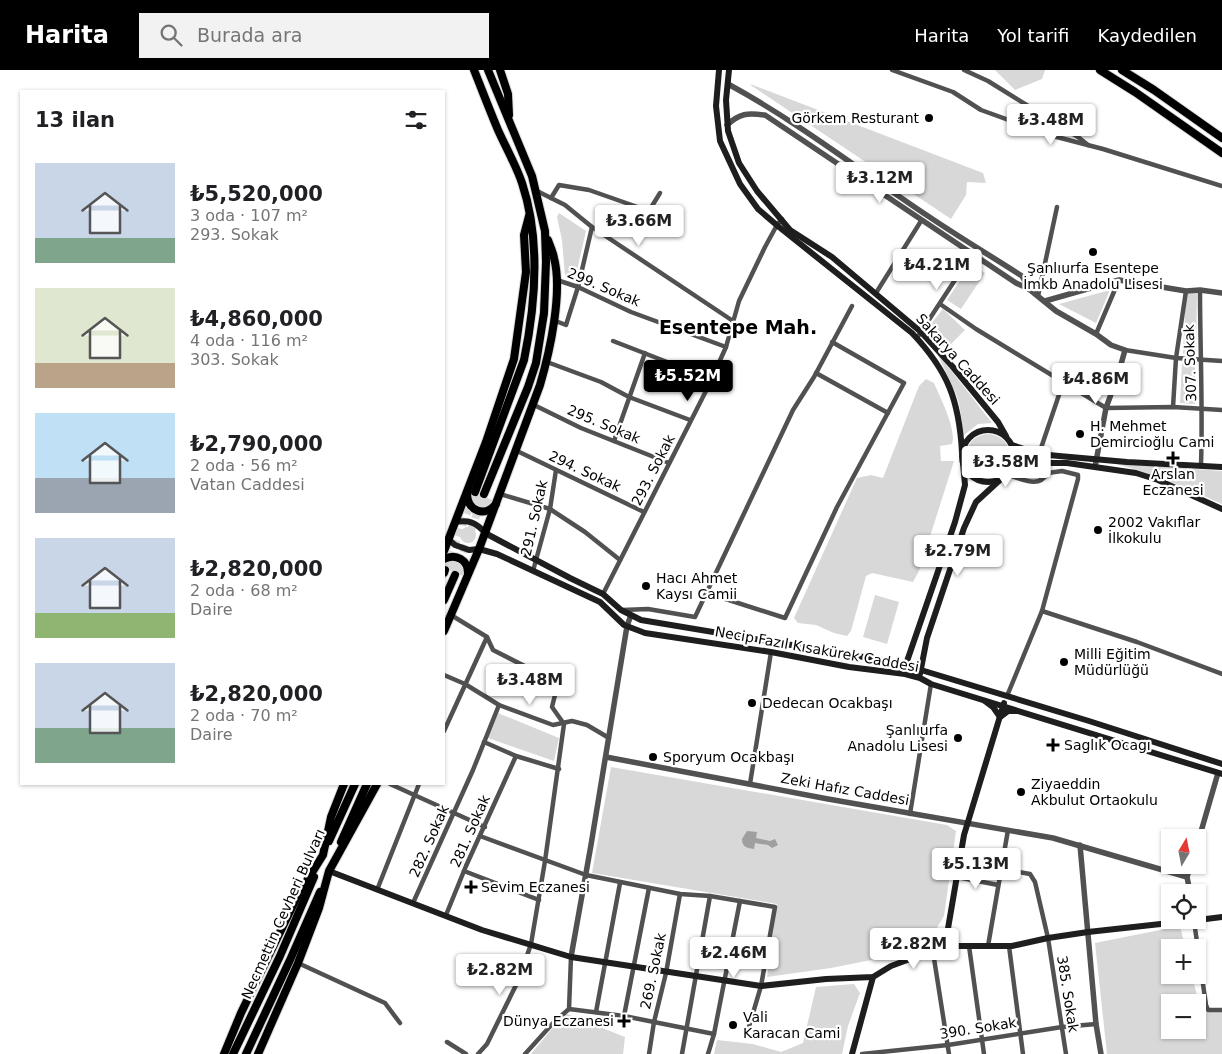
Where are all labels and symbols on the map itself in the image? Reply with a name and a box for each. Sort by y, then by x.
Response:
pin: ₺3.48M [1010,104,1092,146]
place label: Görkem Resturant [791,110,920,126]
marker: Görkem Resturant [923,112,935,124]
pin: ₺3.12M [839,162,921,204]
pin: ₺3.66M [598,204,680,247]
marker: Şanlıurfa Esentepe İmkb Anadolu Lisesi [1087,246,1099,258]
pin: ₺4.21M [896,248,978,291]
place label: Şanlıurfa Esentepe İmkb Anadolu Lisesi [1023,260,1163,292]
street label: 299. Sokak [565,264,644,310]
street label: Sakarya Caddesi [913,310,1003,408]
district label: Esentepe Mah. [659,316,817,338]
street label: 307. Sokak [1181,323,1199,402]
pin: ₺5.52M [647,360,729,402]
pin: ₺4.86M [1055,362,1137,405]
street label: 295. Sokak [565,401,644,447]
place label: H. Mehmet Demircioğlu Cami [1090,418,1215,450]
marker: H. Mehmet Demircioğlu Cami [1074,428,1086,440]
street label: 293. Sokak [628,431,678,508]
pin: ₺3.58M [965,446,1047,488]
street label: 294. Sokak [546,447,624,495]
marker: Arslan Eczanesi [1167,452,1179,464]
place label: Arslan Eczanesi [1142,466,1204,498]
street label: 291. Sokak [517,478,551,558]
place label: 2002 Vakıflar İlkokulu [1108,514,1201,546]
marker: 2002 Vakıflar İlkokulu [1092,524,1104,536]
pin: ₺2.79M [917,534,999,577]
place label: Hacı Ahmet Kaysı Camii [656,570,738,602]
marker: Hacı Ahmet Kaysı Camii [640,580,652,592]
street label: Necip Fazıl Kısakürek Caddesi [714,623,920,675]
place label: Milli Eğitim Müdürlüğü [1074,646,1151,678]
marker: Milli Eğitim Müdürlüğü [1058,656,1070,668]
pin: ₺3.48M [489,664,571,706]
place label: Dedecan Ocakbaşı [762,695,893,711]
marker: Dedecan Ocakbaşı [746,697,758,709]
place label: Şanlıurfa Anadolu Lisesi [848,722,948,754]
marker: Şanlıurfa Anadolu Lisesi [952,732,964,744]
place label: Saglık Ocagı [1064,737,1151,753]
marker: Saglık Ocagı [1046,738,1060,752]
place label: Sporyum Ocakbaşı [663,749,794,765]
marker: Sporyum Ocakbaşı [647,751,659,763]
street label: Zeki Hafız Caddesi [779,770,911,808]
place label: Ziyaeddin Akbulut Ortaokulu [1031,776,1158,808]
marker: Ziyaeddin Akbulut Ortaokulu [1015,786,1027,798]
street label: 281. Sokak [447,791,493,870]
street label: 282. Sokak [406,801,452,880]
street label: Necmettin Cevheri Bulvarı [238,827,328,1001]
north arrow [1161,829,1206,874]
pin: ₺5.13M [935,848,1017,890]
place label: Sevim Eczanesi [481,879,590,895]
marker: Sevim Eczanesi [465,881,477,893]
pin: ₺2.82M [873,928,955,970]
street label: 269. Sokak [637,931,669,1011]
pin: ₺2.46M [693,936,775,979]
pin: ₺2.82M [459,954,541,996]
street label: 385. Sokak [1054,954,1082,1034]
place label: Vali Karacan Cami [743,1009,840,1041]
place label: Dünya Eczanesi [503,1013,614,1029]
street label: 390. Sokak [938,1014,1018,1042]
marker: Dünya Eczanesi [618,1015,630,1027]
marker: Vali Karacan Cami [727,1019,739,1031]

